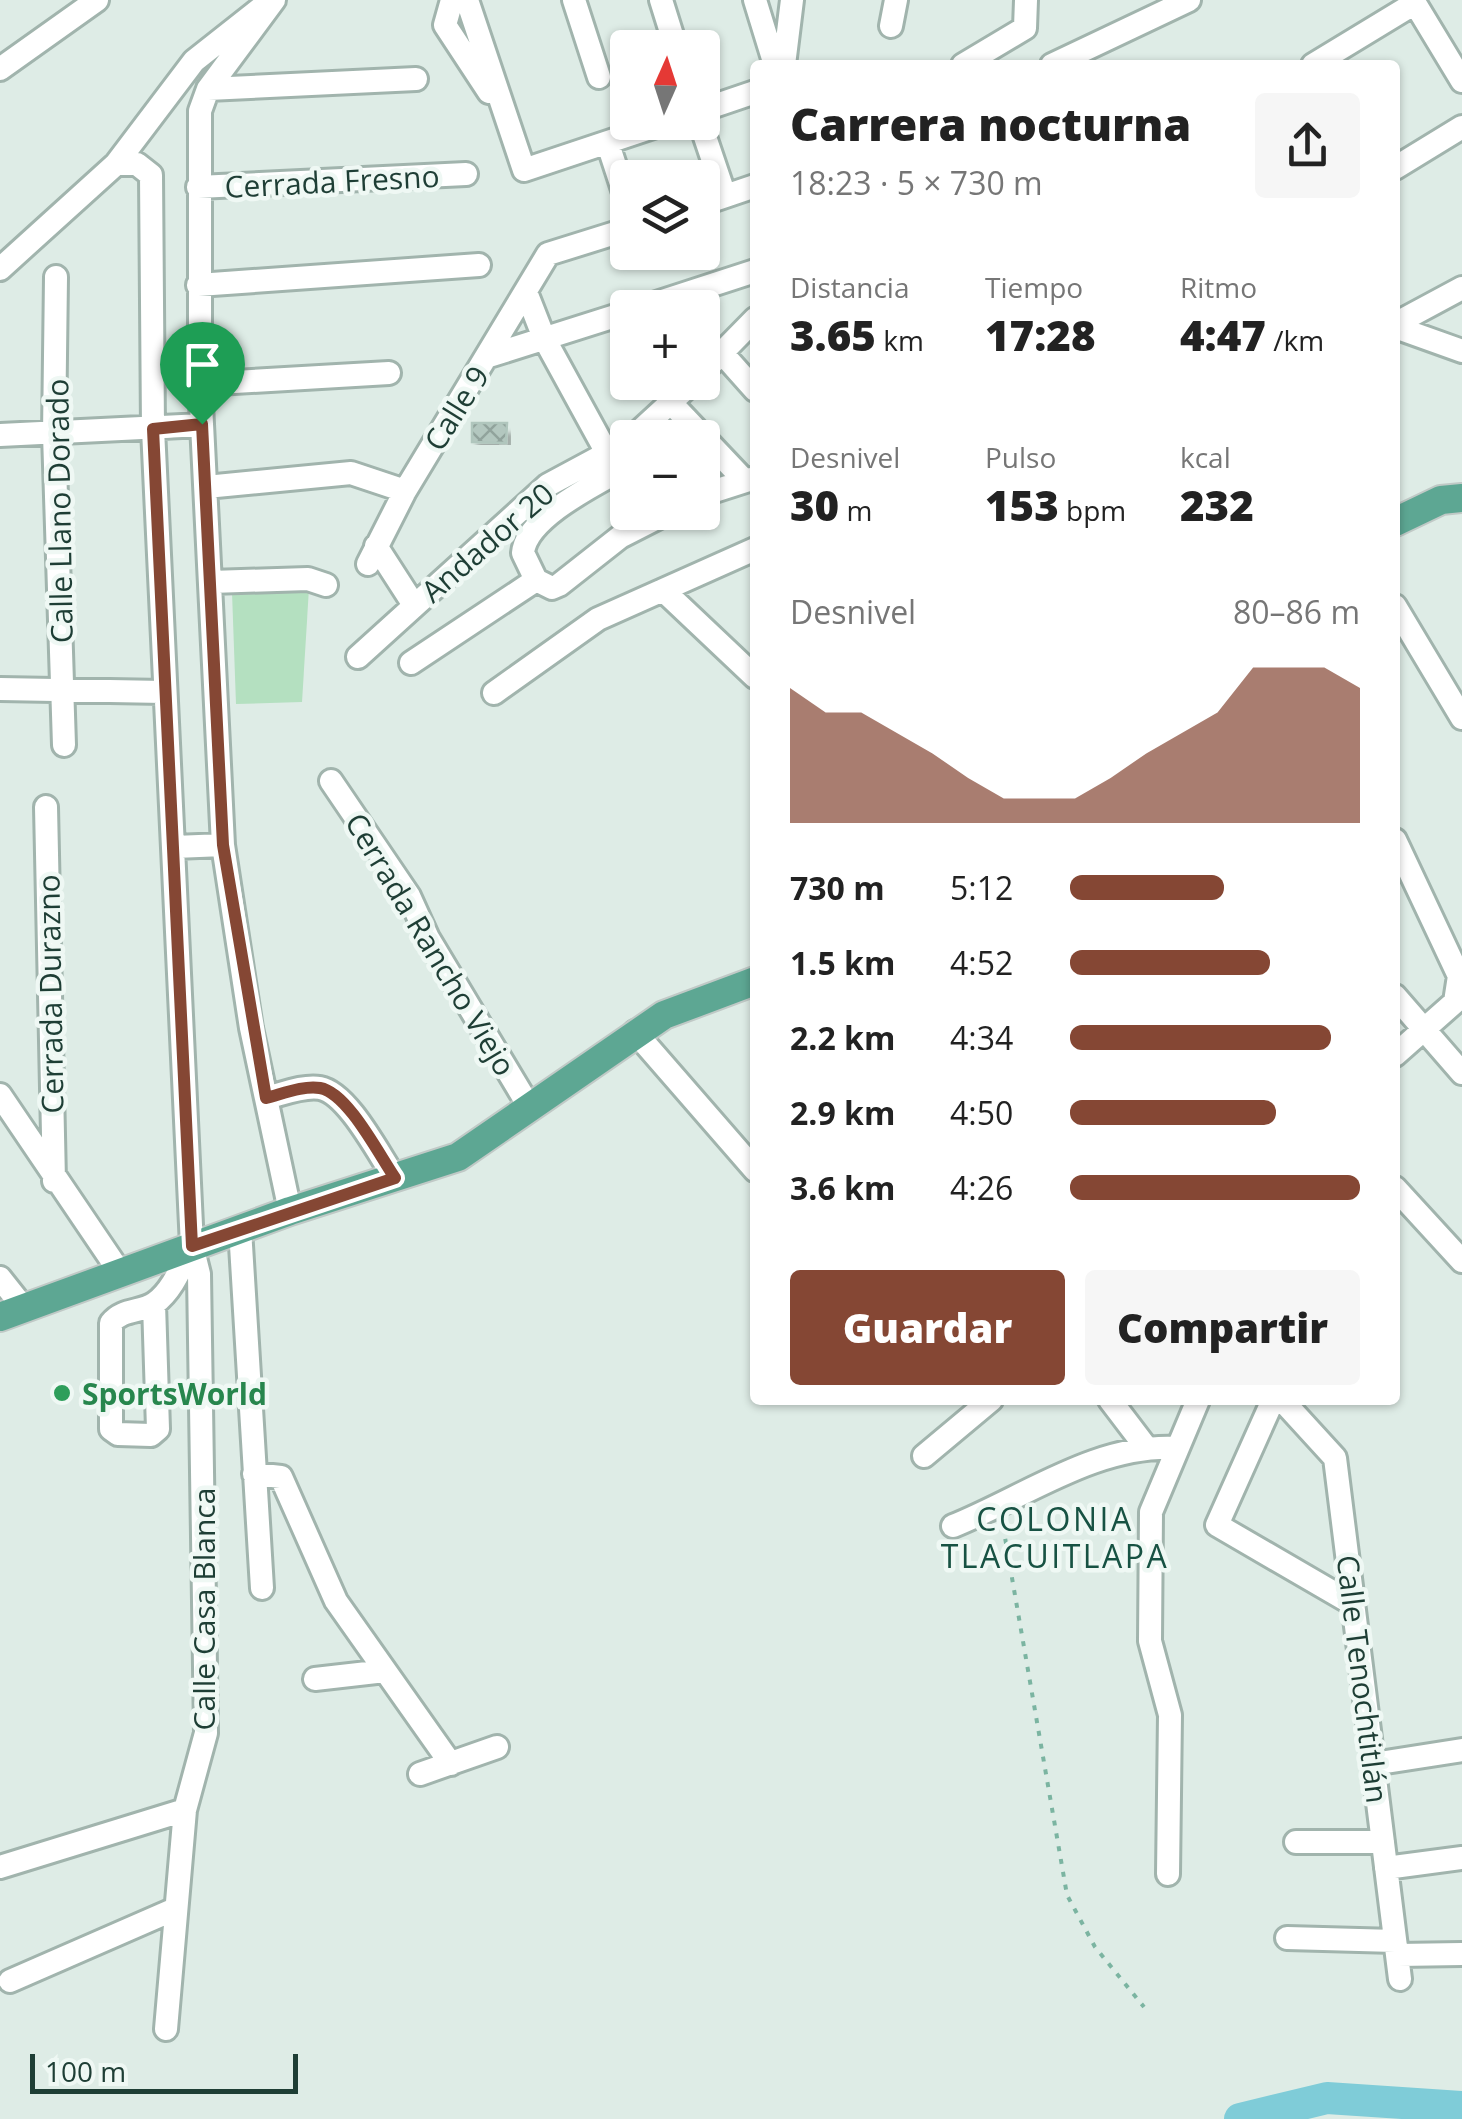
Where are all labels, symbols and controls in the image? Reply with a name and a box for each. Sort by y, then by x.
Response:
north arrow [610,30,720,140]
map controls [610,30,720,530]
text: Carrera nocturna [790,93,1191,154]
button: share [1255,93,1360,198]
street label: Cerrada Fresno [224,155,440,207]
button: layers [610,160,720,270]
text: 18:23 · 5 × 730 m [790,161,1043,204]
text: Distancia [790,268,909,306]
text: Tiempo [985,268,1083,306]
text: Ritmo [1180,268,1257,306]
button: + [610,290,720,400]
text: 3.65 [790,306,876,363]
text: 17:28 [985,306,1096,363]
text: 4:47 [1180,306,1266,363]
text: km [876,321,924,359]
text: /km [1266,321,1324,359]
pin [160,322,245,425]
icon: arrive [175,337,230,392]
street label: Calle 9 [414,358,498,458]
street label: Calle Llano Dorado [36,378,82,644]
button: − [610,420,720,530]
text: Desnivel [790,438,900,476]
text: Pulso [985,438,1056,476]
text: kcal [1180,438,1231,476]
street label: Andador 20 [412,473,562,611]
text: 30 [790,476,839,533]
text: 153 [985,476,1059,533]
text: 232 [1180,476,1254,533]
text: m [839,491,872,529]
text: bpm [1059,491,1126,529]
text: Desnivel [790,590,916,633]
text: 80–86 m [1233,590,1360,633]
street label: Cerrada Rancho Viejo [336,805,526,1083]
text: 730 m [790,866,885,909]
text: 5:12 [950,866,1013,909]
street label: Cerrada Durazno [27,874,73,1114]
text: 1.5 km [790,941,895,984]
text: 4:52 [950,941,1013,984]
text: 2.2 km [790,1016,895,1059]
text: 4:34 [950,1016,1013,1059]
text: 2.9 km [790,1091,895,1134]
text: 4:50 [950,1091,1013,1134]
text: 3.6 km [790,1166,895,1209]
text: 4:26 [950,1166,1013,1209]
button: Guardar [790,1270,1065,1385]
button: Compartir [1085,1270,1360,1385]
place label: SportsWorld [82,1373,267,1414]
marker: SportsWorld [51,1382,73,1404]
street label: Calle Casa Blanca [183,1488,224,1730]
district label: COLONIA TLACUITLAPA [941,1497,1169,1577]
street label: Calle Tenochtitlán [1327,1553,1399,1805]
scale bar [30,2049,298,2094]
text: 100 m [45,2052,126,2090]

